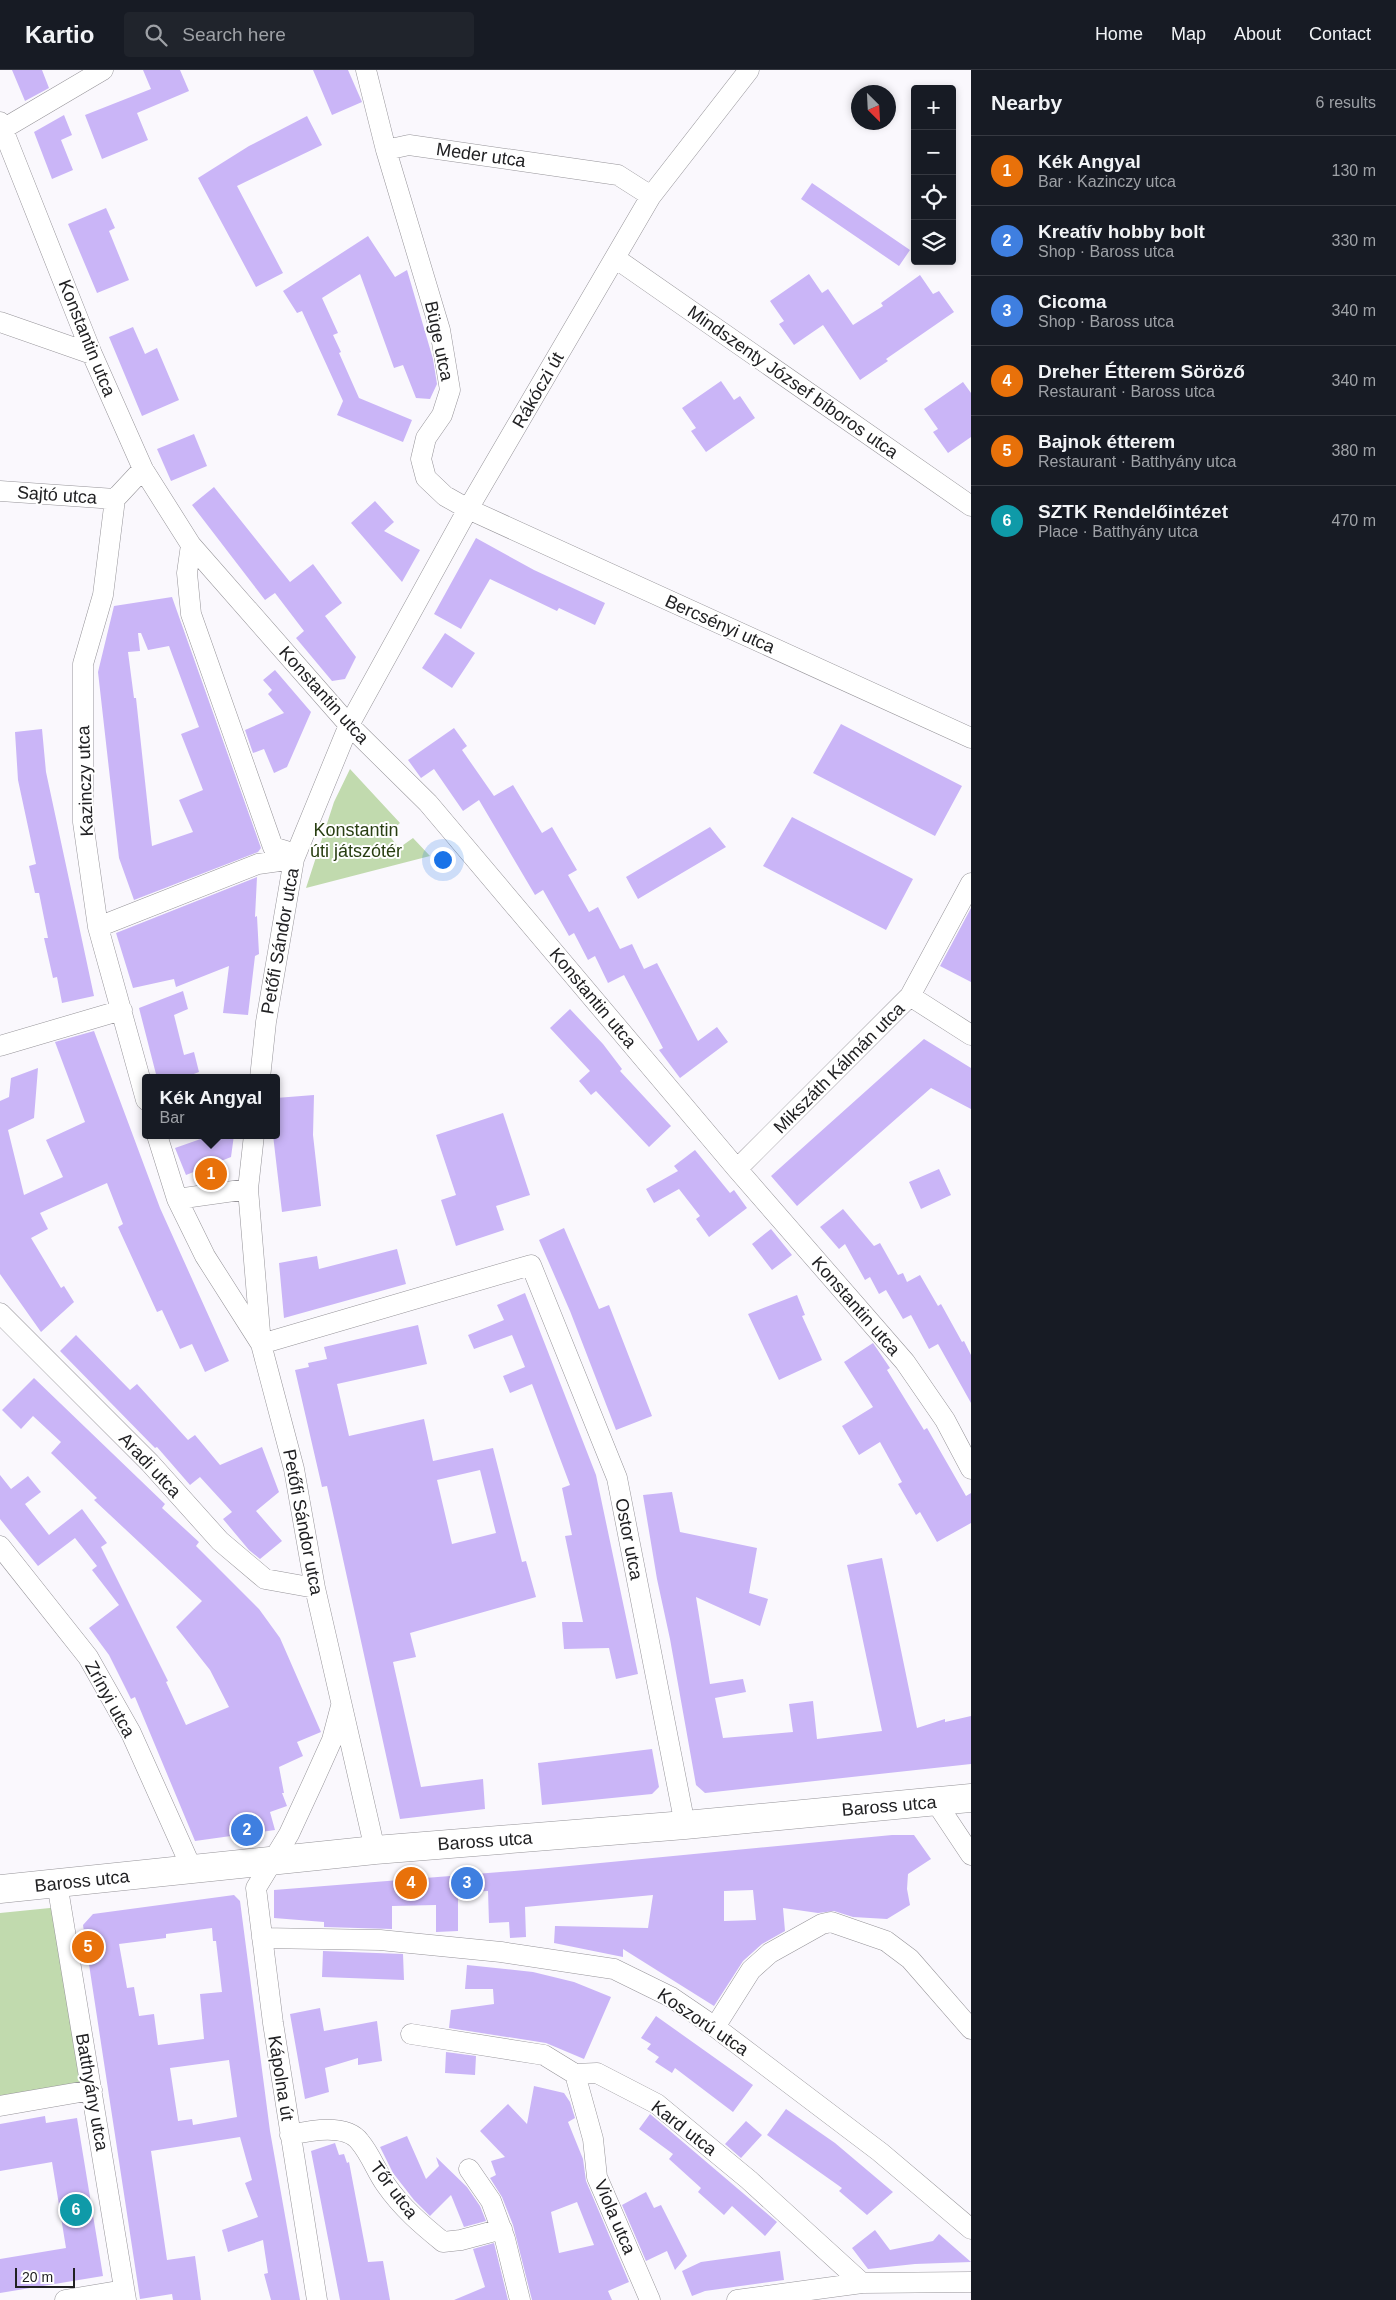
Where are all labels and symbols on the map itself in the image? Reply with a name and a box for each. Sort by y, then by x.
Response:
north arrow [851,85,896,130]
street label: Meder utca [435,139,528,171]
street label: Konstantin utca [54,277,120,400]
street label: Büge utca [421,299,457,384]
street label: Mindszenty József bíboros utca [684,302,903,463]
street label: Rákóczi út [508,349,568,431]
street label: Sajtó utca [16,482,99,508]
street label: Bercsényi utca [662,591,779,658]
street label: Konstantin utca [275,642,374,749]
street label: Kazinczy utca [73,724,97,837]
park label: Konstantin úti játszótér [310,820,402,861]
your location [430,847,456,873]
street label: Petőfi Sándor utca [257,865,303,1016]
street label: Konstantin utca [545,944,641,1053]
street label: Mikszáth Kálmán utca [770,998,909,1137]
pin: 1 [195,1155,227,1193]
street label: Konstantin utca [808,1253,905,1360]
street label: Aradi utca [115,1429,186,1502]
street label: Petőfi Sándor utca [279,1447,327,1598]
street label: Ostor utca [611,1496,647,1583]
street label: Zrínyi utca [81,1657,140,1741]
street label: Baross utca [841,1792,938,1820]
pin: 2 [231,1811,263,1849]
street label: Baross utca [437,1828,534,1854]
pin: 4 [395,1864,427,1902]
pin: 3 [451,1864,483,1902]
street label: Baross utca [34,1866,131,1896]
pin: 5 [72,1928,104,1966]
street label: Koszorú utca [654,1984,753,2060]
street label: Batthyány utca [72,2032,112,2153]
street label: Kápolna út [264,2034,298,2122]
street label: Kard utca [647,2096,721,2160]
street label: Tőr utca [366,2158,422,2223]
street label: Viola utca [590,2177,640,2258]
pin: 6 [60,2191,92,2229]
scale bar [15,2265,75,2288]

